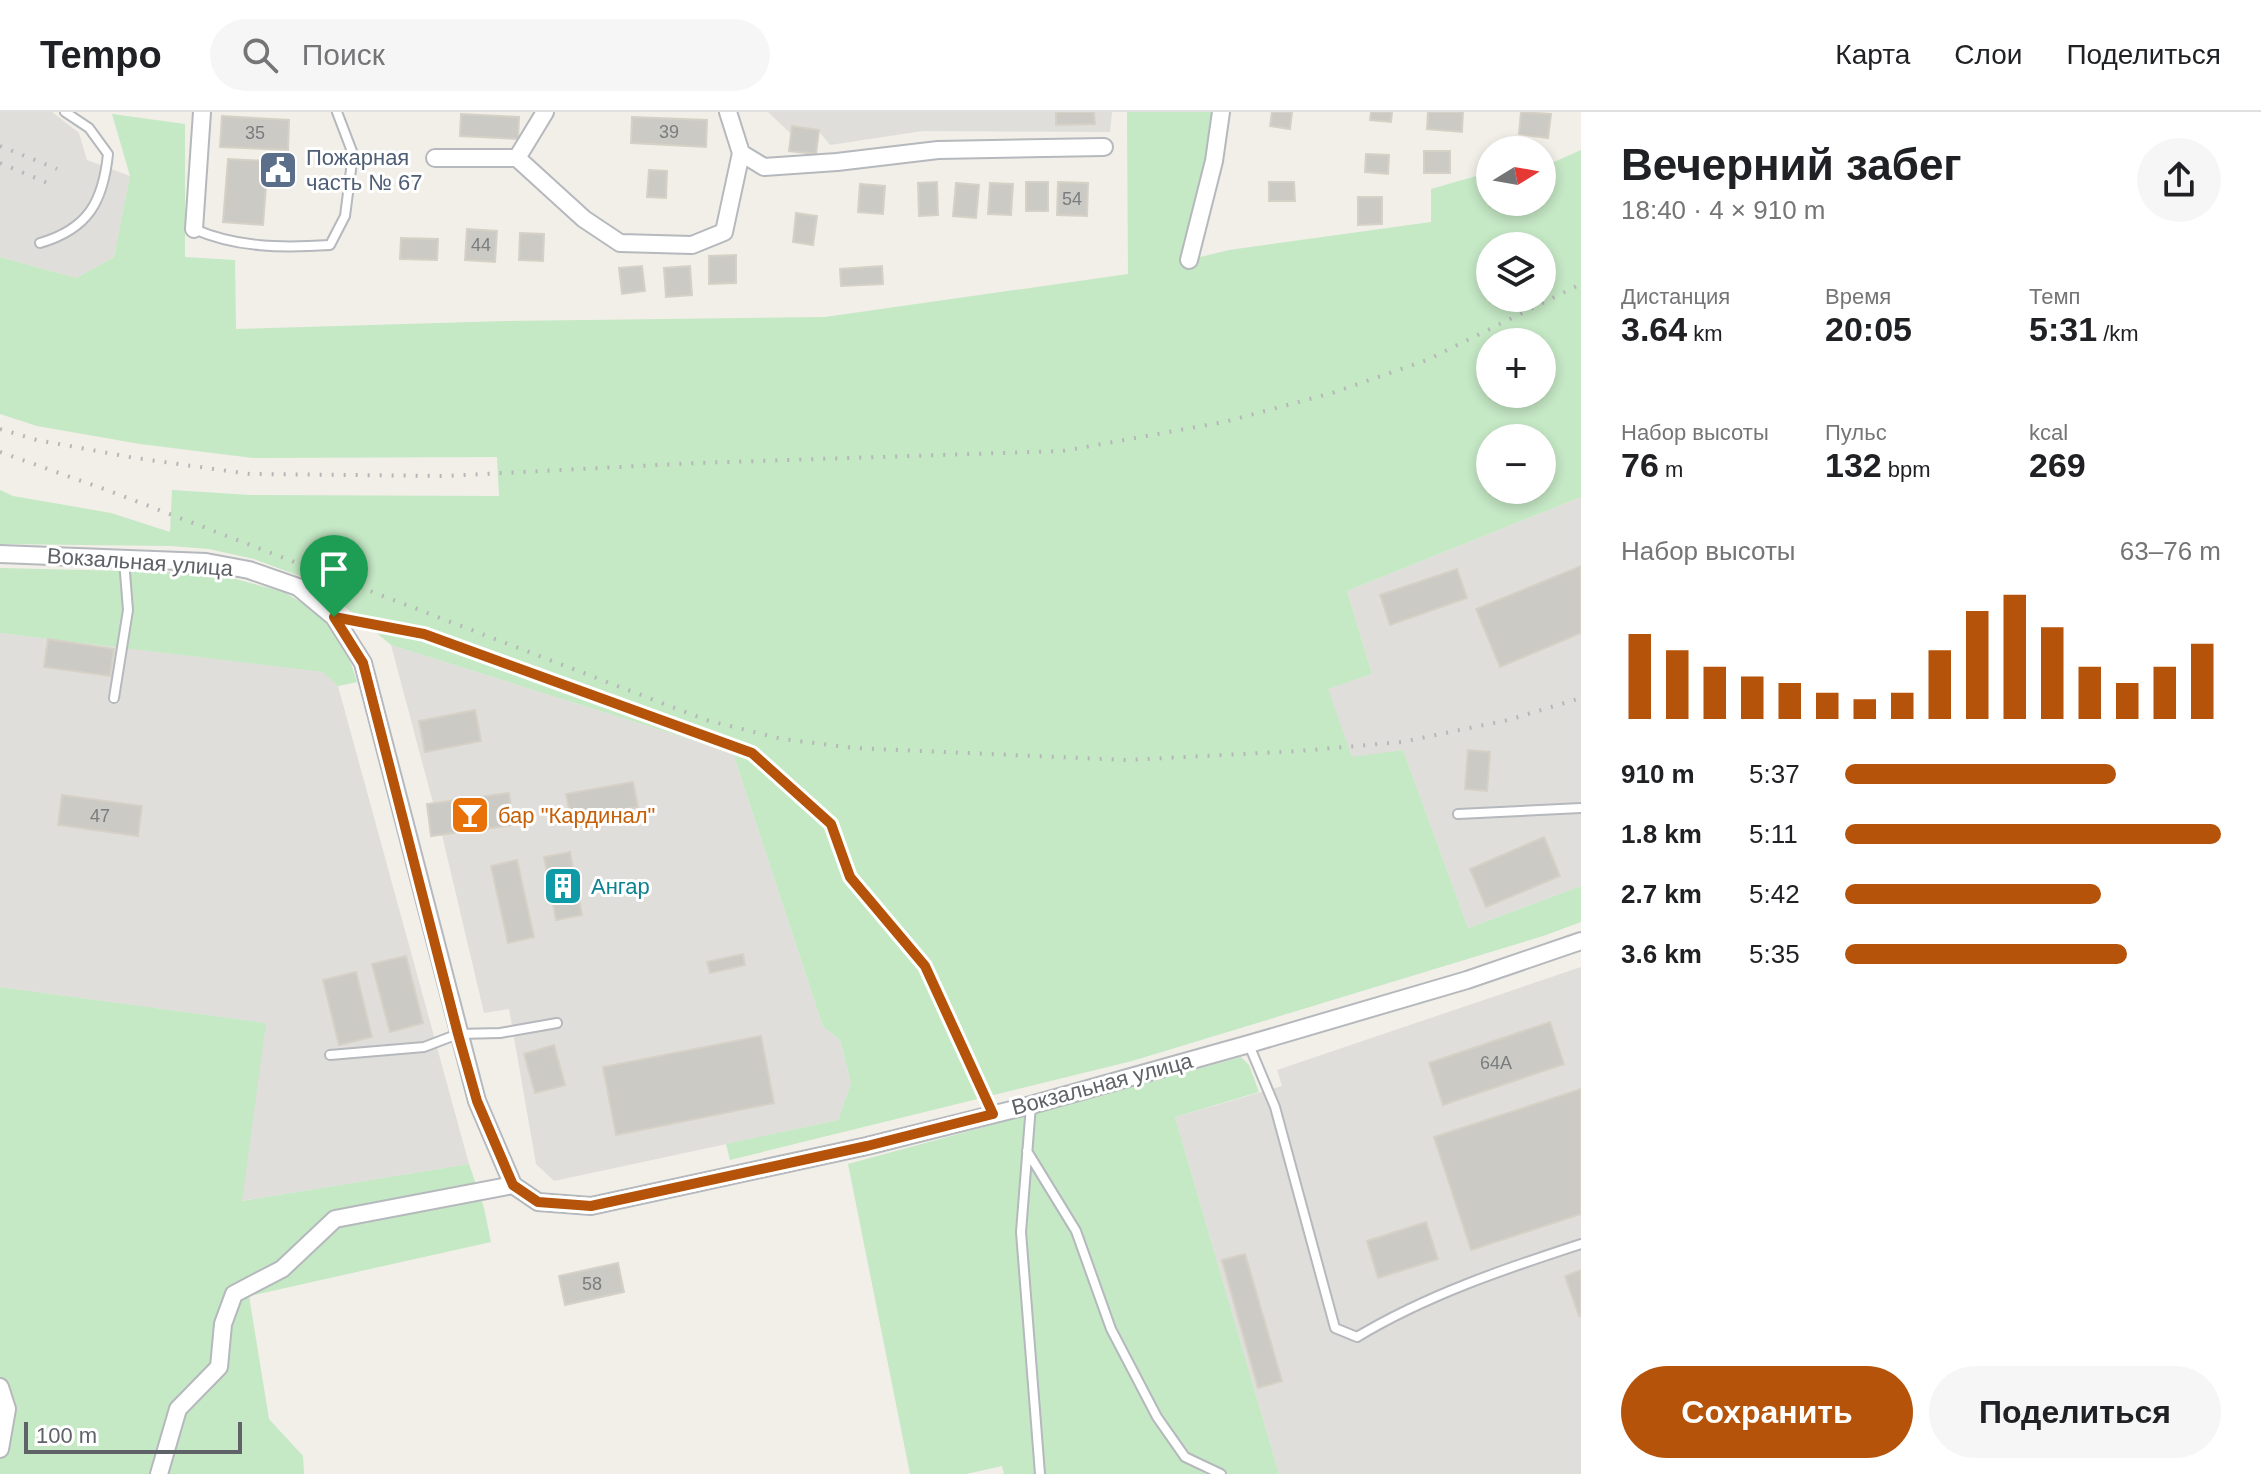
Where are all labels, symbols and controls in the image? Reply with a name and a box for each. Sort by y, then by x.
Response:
search box [210,19,770,91]
icon: search [238,33,282,77]
text: Tempo [40,34,162,76]
text: Поиск [302,38,385,71]
text: Карта [1835,39,1910,70]
text: Слои [1954,39,2022,70]
text: Поделиться [2066,39,2221,70]
house number: 39 [659,122,679,142]
house number: 35 [245,123,265,143]
north arrow [1476,136,1556,216]
map controls [1476,136,1556,504]
button: share [2137,138,2221,222]
text: Вечерний забег [1621,140,1962,189]
place label: Пожарная часть № 67 [306,145,423,195]
public building icon: Пожарная часть № 67 [257,149,299,191]
house number: 54 [1062,189,1082,209]
text: 18:40 · 4 × 910 m [1621,195,1826,225]
button: layers [1476,232,1556,312]
house number: 44 [471,235,491,255]
text: Дистанция [1621,284,1730,309]
text: Время [1825,284,1891,309]
text: Темп [2029,284,2080,309]
text: 3.64 [1621,310,1687,348]
text: 20:05 [1825,310,1912,348]
text: 5:31 [2029,310,2097,348]
text: km [1687,321,1723,346]
text: /km [2097,321,2139,346]
button: + [1476,328,1556,408]
text: Набор высоты [1621,420,1769,445]
text: Пульс [1825,420,1887,445]
text: kcal [2029,420,2068,445]
button: − [1476,424,1556,504]
text: 76 [1621,446,1659,484]
text: 132 [1825,446,1882,484]
text: 269 [2029,446,2086,484]
text: m [1659,457,1683,482]
text: bpm [1882,457,1931,482]
pin [300,535,368,617]
text: Набор высоты [1621,536,1796,566]
text: 63–76 m [2120,536,2221,566]
street label: Вокзальная улица [46,543,235,581]
icon: arrive [312,547,356,591]
text: 910 m [1621,759,1695,789]
text: 5:37 [1749,759,1800,789]
bar icon: бар "Кардинал" [449,794,491,836]
place label: бар "Кардинал" [498,803,655,828]
house number: 47 [90,806,110,826]
text: 1.8 km [1621,819,1702,849]
text: 5:11 [1749,819,1798,849]
building icon: Ангар [542,865,584,907]
place label: Ангар [591,874,650,899]
text: 2.7 km [1621,879,1702,909]
text: 5:42 [1749,879,1800,909]
text: 3.6 km [1621,939,1702,969]
text: 5:35 [1749,939,1800,969]
street label: Вокзальная улица [1009,1048,1196,1120]
house number: 64А [1480,1053,1512,1073]
house number: 58 [582,1274,602,1294]
button: Сохранить [1621,1366,1913,1458]
button: Поделиться [1929,1366,2221,1458]
scale bar [24,1418,242,1454]
text: 100 m [36,1423,97,1448]

